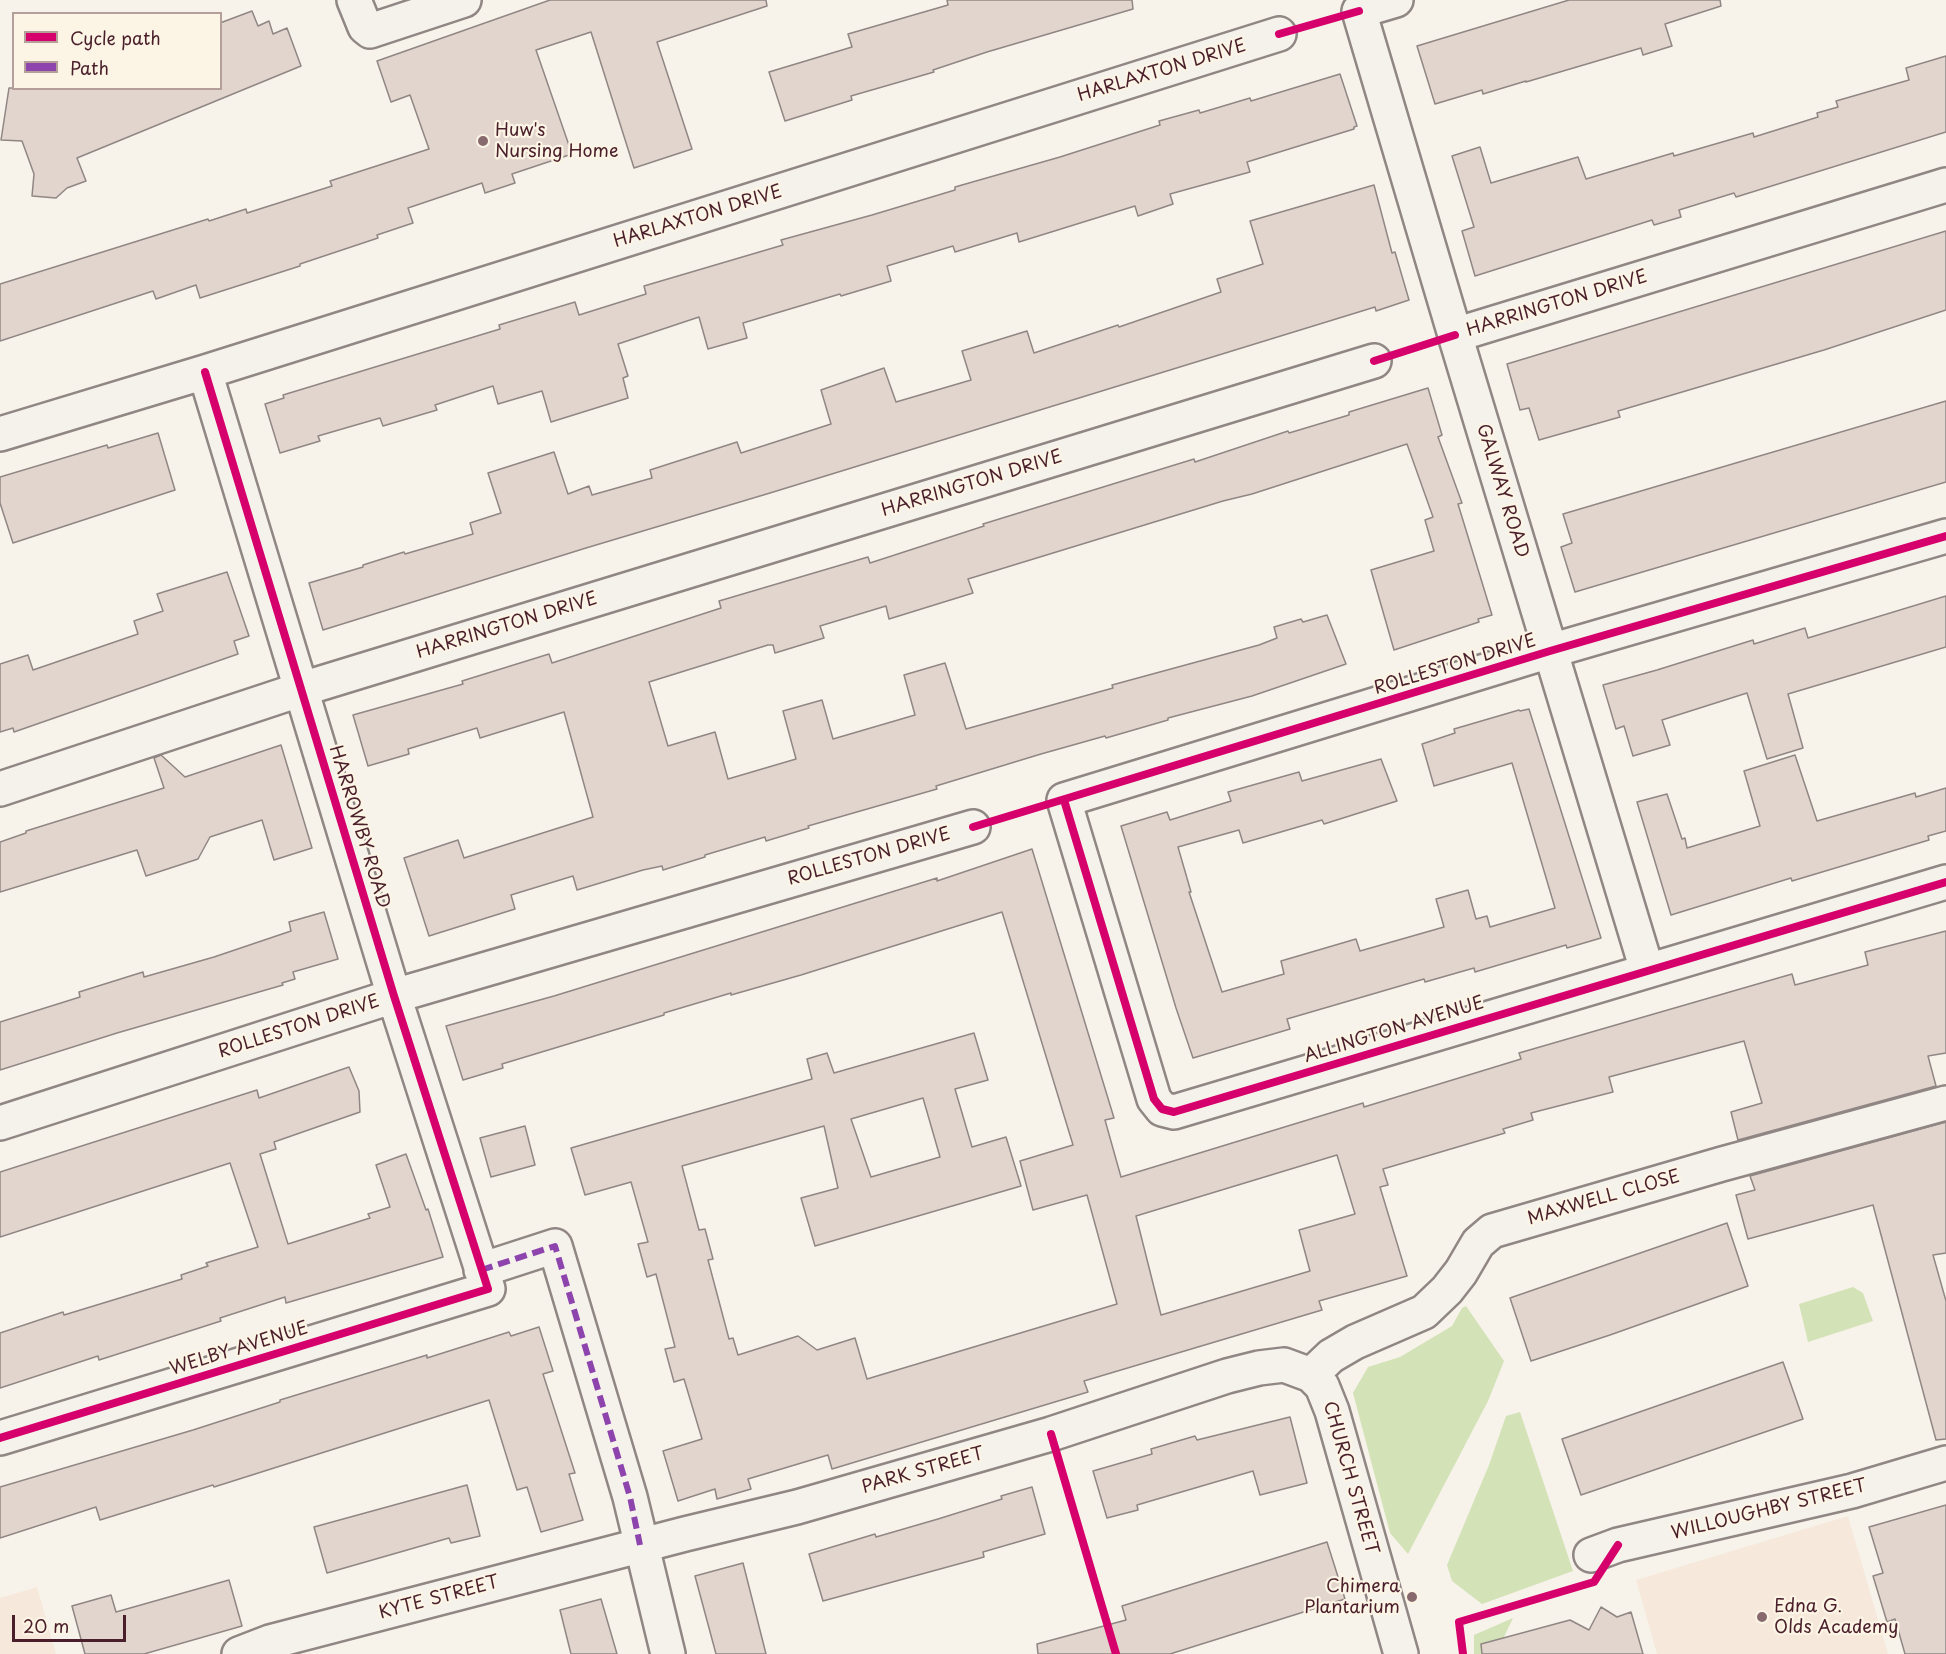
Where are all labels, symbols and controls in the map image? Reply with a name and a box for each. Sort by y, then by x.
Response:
legend [12,12,222,90]
text: Cycle path [70,24,161,51]
street label: HARLAXTON DRIVE [1075,35,1249,107]
text: Path [70,54,109,81]
place label: Huw's Nursing Home [495,120,619,162]
marker: Huw's Nursing Home [476,134,490,148]
street label: HARLAXTON DRIVE [611,181,785,253]
street label: HARRINGTON DRIVE [1464,266,1650,342]
street label: GALWAY ROAD [1471,421,1533,561]
street label: HARRINGTON DRIVE [879,446,1065,522]
street label: HARRINGTON DRIVE [414,588,600,664]
street label: ROLLESTON DRIVE [1371,630,1539,700]
street label: HARROWBY ROAD [324,743,394,911]
street label: ROLLESTON DRIVE [785,823,953,891]
street label: ROLLESTON DRIVE [216,991,382,1063]
street label: ALLINGTON AVENUE [1301,992,1487,1068]
street label: MAXWELL CLOSE [1525,1166,1683,1230]
street label: WELBY AVENUE [167,1318,311,1380]
street label: CHURCH STREET [1318,1399,1382,1557]
street label: PARK STREET [859,1443,987,1499]
street label: WILLOUGHBY STREET [1669,1475,1869,1545]
street label: KYTE STREET [377,1572,501,1624]
place label: Chimera Plantarium [1304,1576,1400,1618]
marker: Chimera Plantarium [1405,1590,1419,1604]
place label: Edna G. Olds Academy [1774,1596,1899,1638]
scale bar [15,1603,129,1641]
marker: Edna G. Olds Academy [1755,1610,1769,1624]
text: 20 m [23,1612,69,1639]

